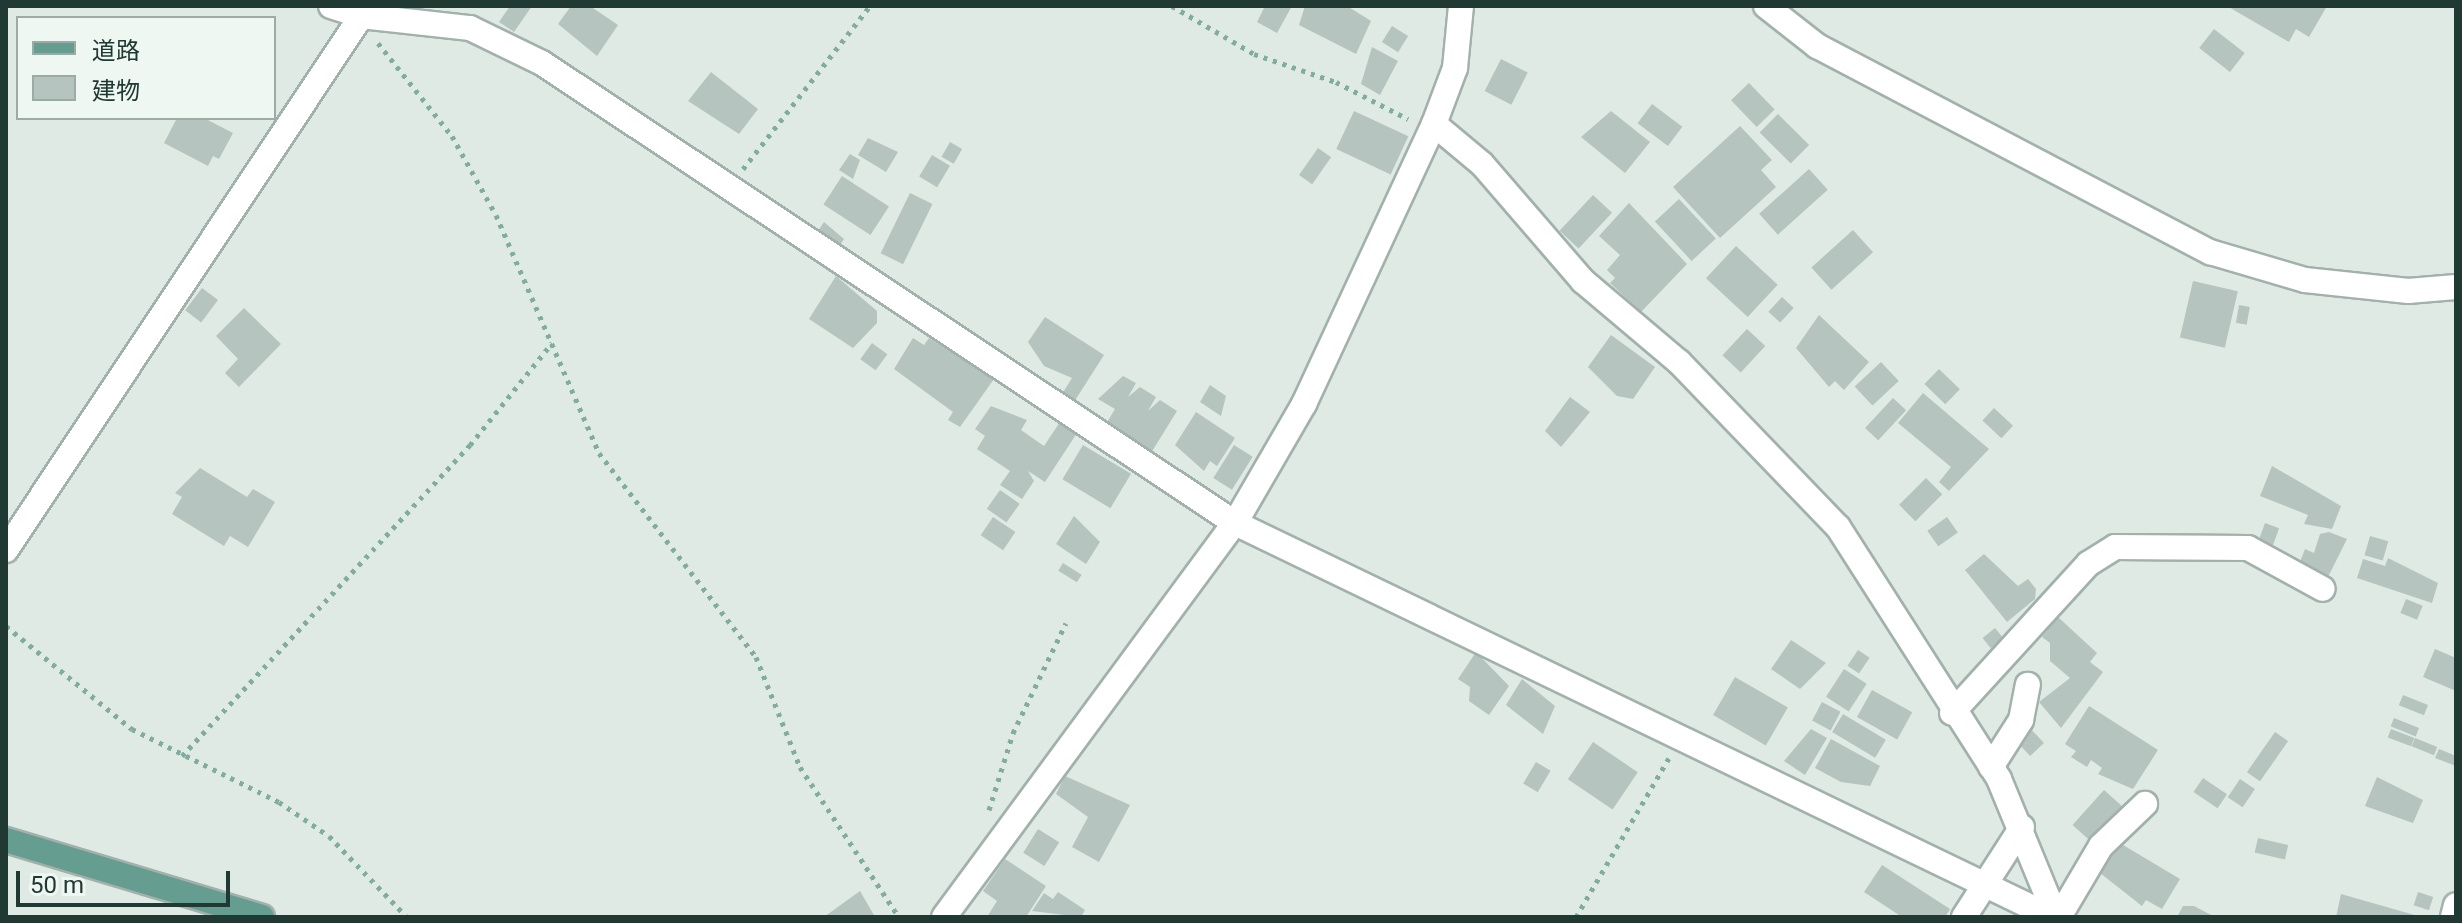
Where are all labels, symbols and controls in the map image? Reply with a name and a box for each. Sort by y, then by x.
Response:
legend [16,16,276,120]
text: 道路 [92,37,140,65]
text: 建物 [92,77,140,105]
scale bar [20,855,234,905]
text: 50 m [30,871,84,899]

